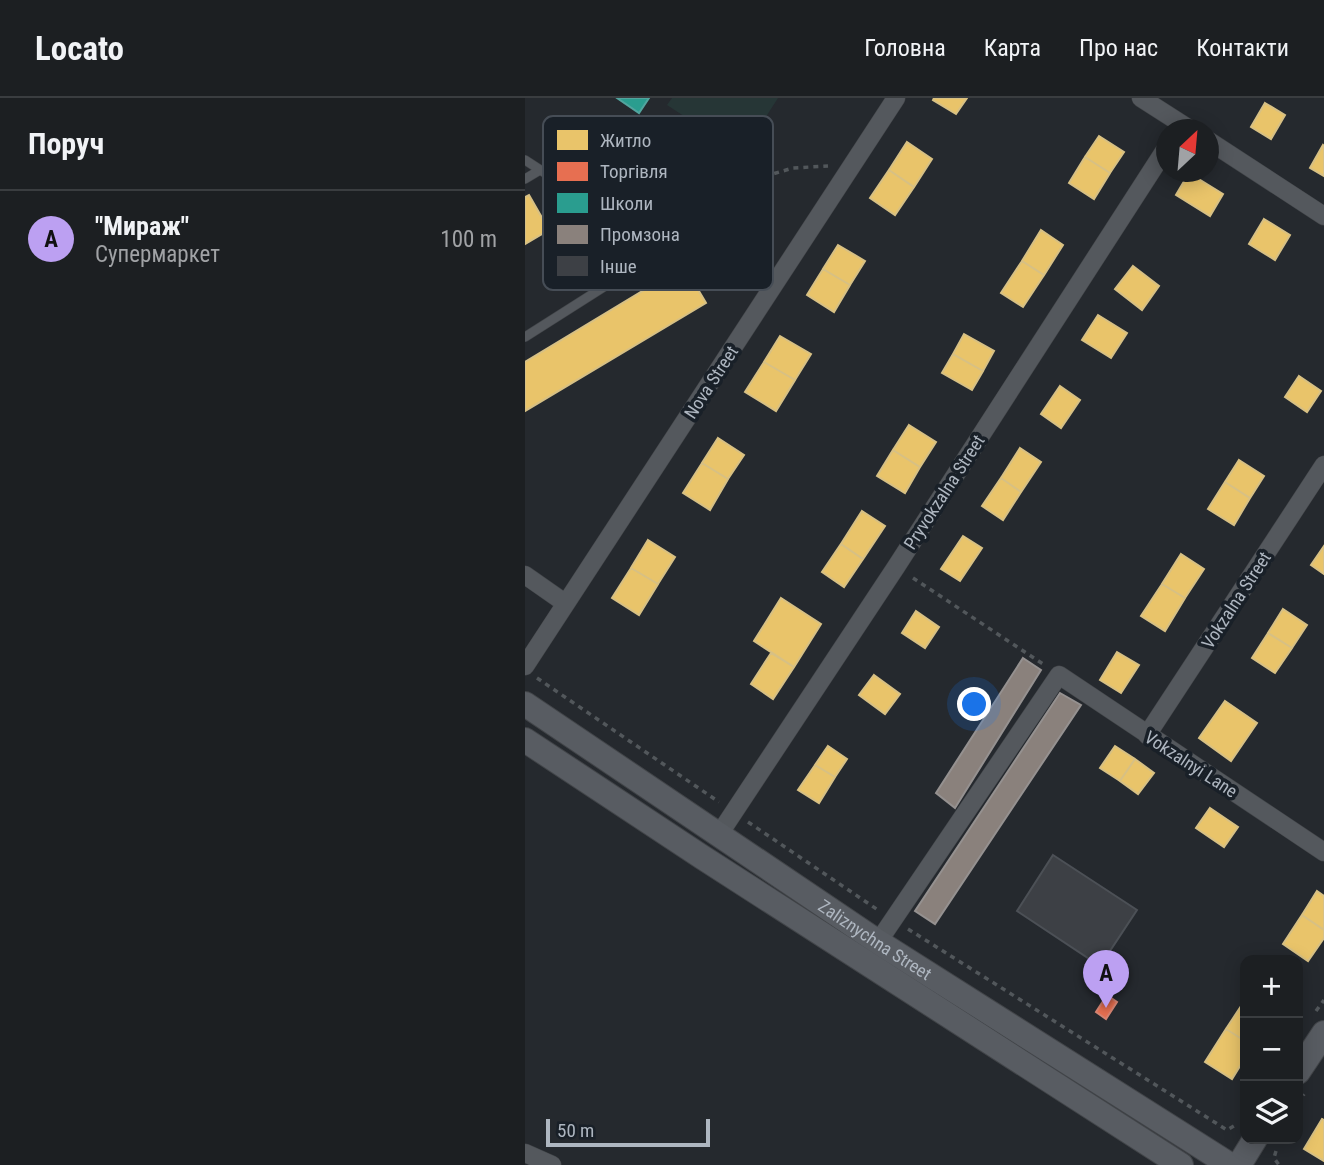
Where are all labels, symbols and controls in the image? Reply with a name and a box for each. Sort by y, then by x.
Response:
text: Locato [35,29,124,68]
text: Головна [864,34,946,62]
text: Карта [984,34,1041,62]
text: Про нас [1079,34,1158,62]
text: Контакти [1196,34,1289,62]
legend [543,116,773,290]
north arrow [1156,119,1219,182]
text: Поруч [28,126,104,161]
text: Житло [600,129,651,152]
text: Торгівля [600,160,668,183]
text: Школи [600,192,653,215]
text: "Мираж" [95,211,189,241]
text: Промзона [600,223,680,246]
text: A [44,226,58,253]
text: 100 m [440,226,497,253]
text: Супермаркет [95,241,220,268]
text: Інше [600,255,637,278]
street label: Nova Street [680,342,742,422]
street label: Pryvokzalna Street [899,431,989,553]
street label: Vokzalna Street [1197,548,1275,652]
your location [957,687,991,721]
street label: Vokzalnyi Lane [1141,726,1241,802]
street label: Zaliznychna Street [815,895,936,984]
pin: A [1083,950,1129,1008]
map controls [1240,955,1303,1144]
button: + [1240,955,1303,1018]
button: − [1240,1018,1303,1081]
button: layers [1240,1081,1303,1144]
scale bar [546,1116,711,1148]
text: 50 m [557,1119,594,1142]

